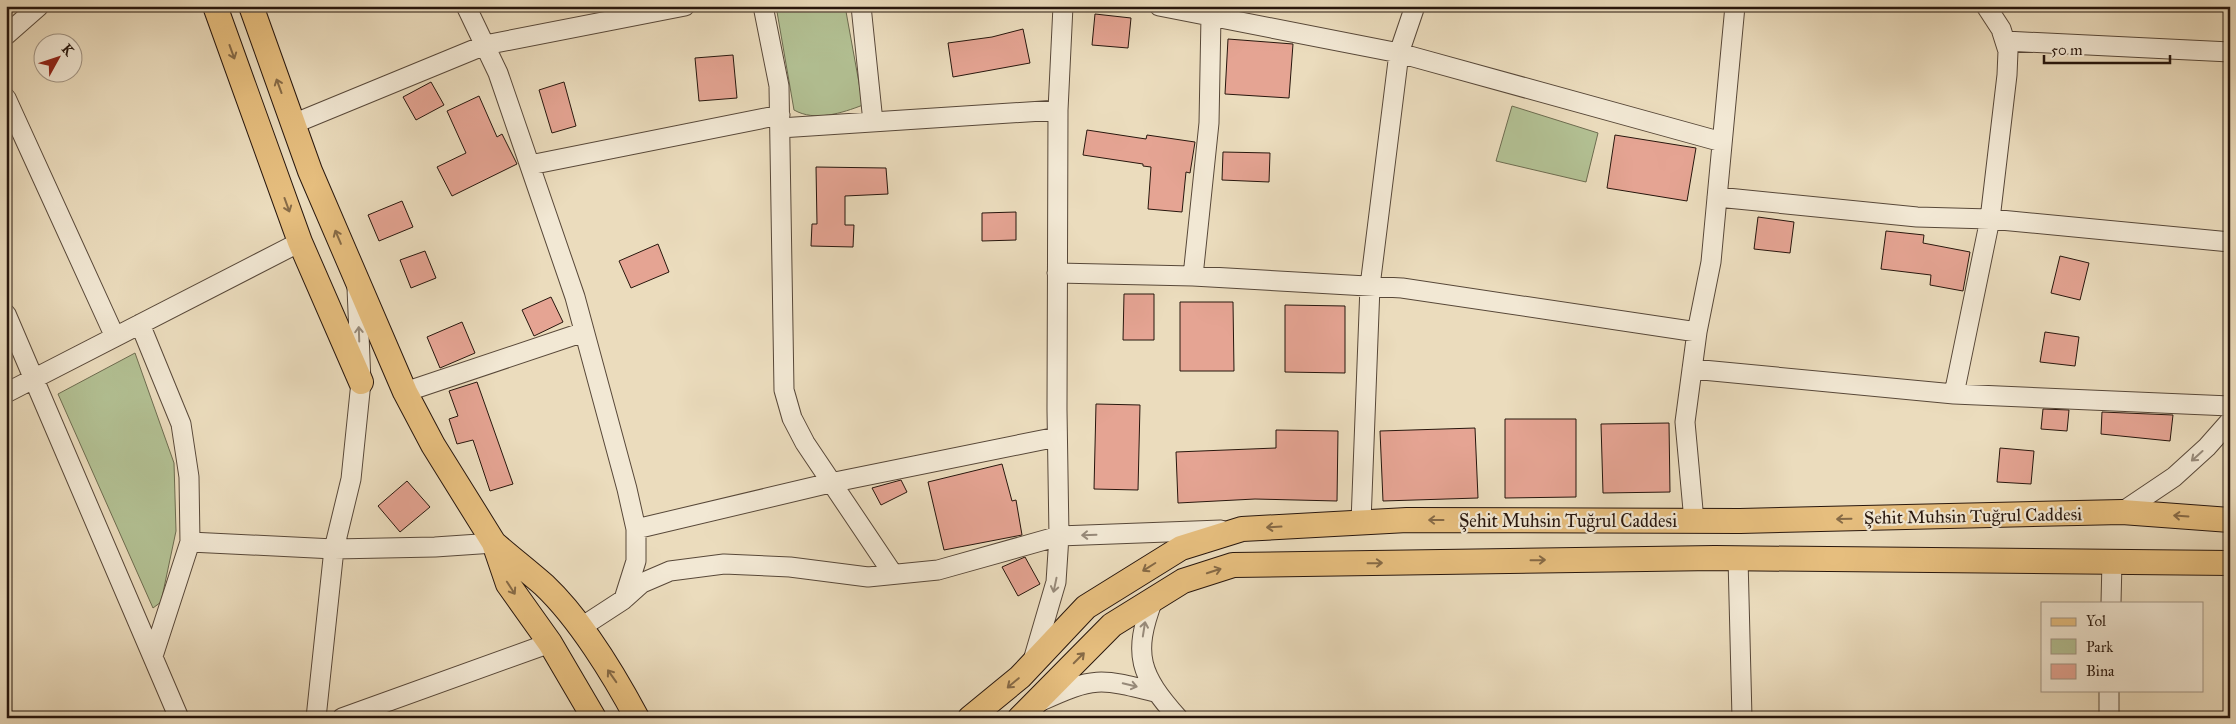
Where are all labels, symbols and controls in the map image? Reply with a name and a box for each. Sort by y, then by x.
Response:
north arrow [32,32,82,82]
scale bar [2044,32,2170,64]
text: K [58,41,78,60]
text: 50 m [2051,41,2083,59]
one-way arrow [228,44,237,59]
one-way arrow [274,78,283,94]
one-way arrow [283,197,292,212]
one-way arrow [333,230,342,245]
one-way arrow [355,326,364,342]
one-way arrow [2190,450,2203,462]
street label: Şehit Muhsin Tuğrul Caddesi [1864,503,2082,530]
street label: Şehit Muhsin Tuğrul Caddesi [1459,510,1677,533]
one-way arrow [2173,511,2189,521]
one-way arrow [1836,514,1852,523]
one-way arrow [1429,515,1445,525]
one-way arrow [1266,522,1282,532]
one-way arrow [1081,530,1097,540]
one-way arrow [1529,555,1545,565]
one-way arrow [1366,558,1383,568]
one-way arrow [1142,561,1156,572]
one-way arrow [1205,566,1221,576]
one-way arrow [1049,576,1059,592]
one-way arrow [506,581,517,595]
legend [2041,602,2204,692]
text: Yol [2086,612,2107,630]
one-way arrow [1139,621,1149,637]
text: Park [2086,638,2113,656]
one-way arrow [1073,652,1085,665]
text: Bina [2086,662,2115,680]
one-way arrow [607,669,617,683]
one-way arrow [1007,677,1020,688]
one-way arrow [1121,681,1137,691]

